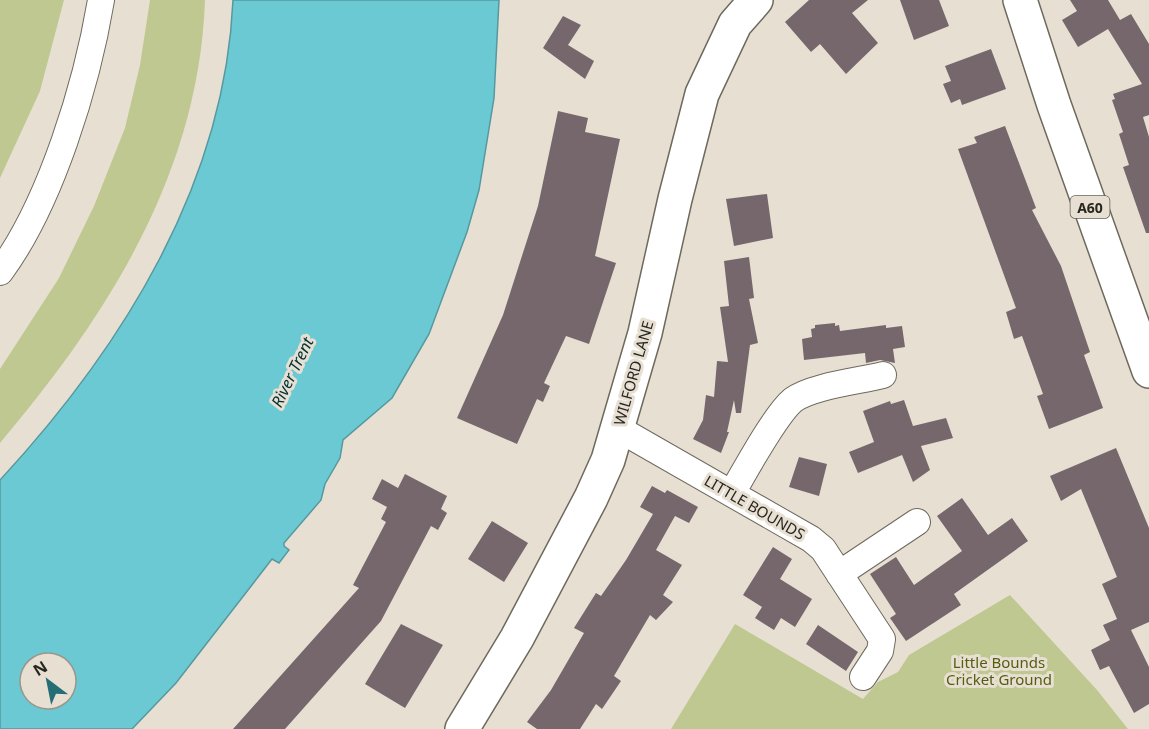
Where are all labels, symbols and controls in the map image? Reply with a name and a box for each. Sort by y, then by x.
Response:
road number: A60 [1070,196,1110,218]
street label: WILFORD LANE [609,318,657,428]
water label: River Trent [266,333,319,411]
street label: LITTLE BOUNDS [701,470,809,544]
north arrow [18,651,78,711]
park label: Little Bounds Cricket Ground [946,652,1052,689]
text: N [29,656,51,681]

